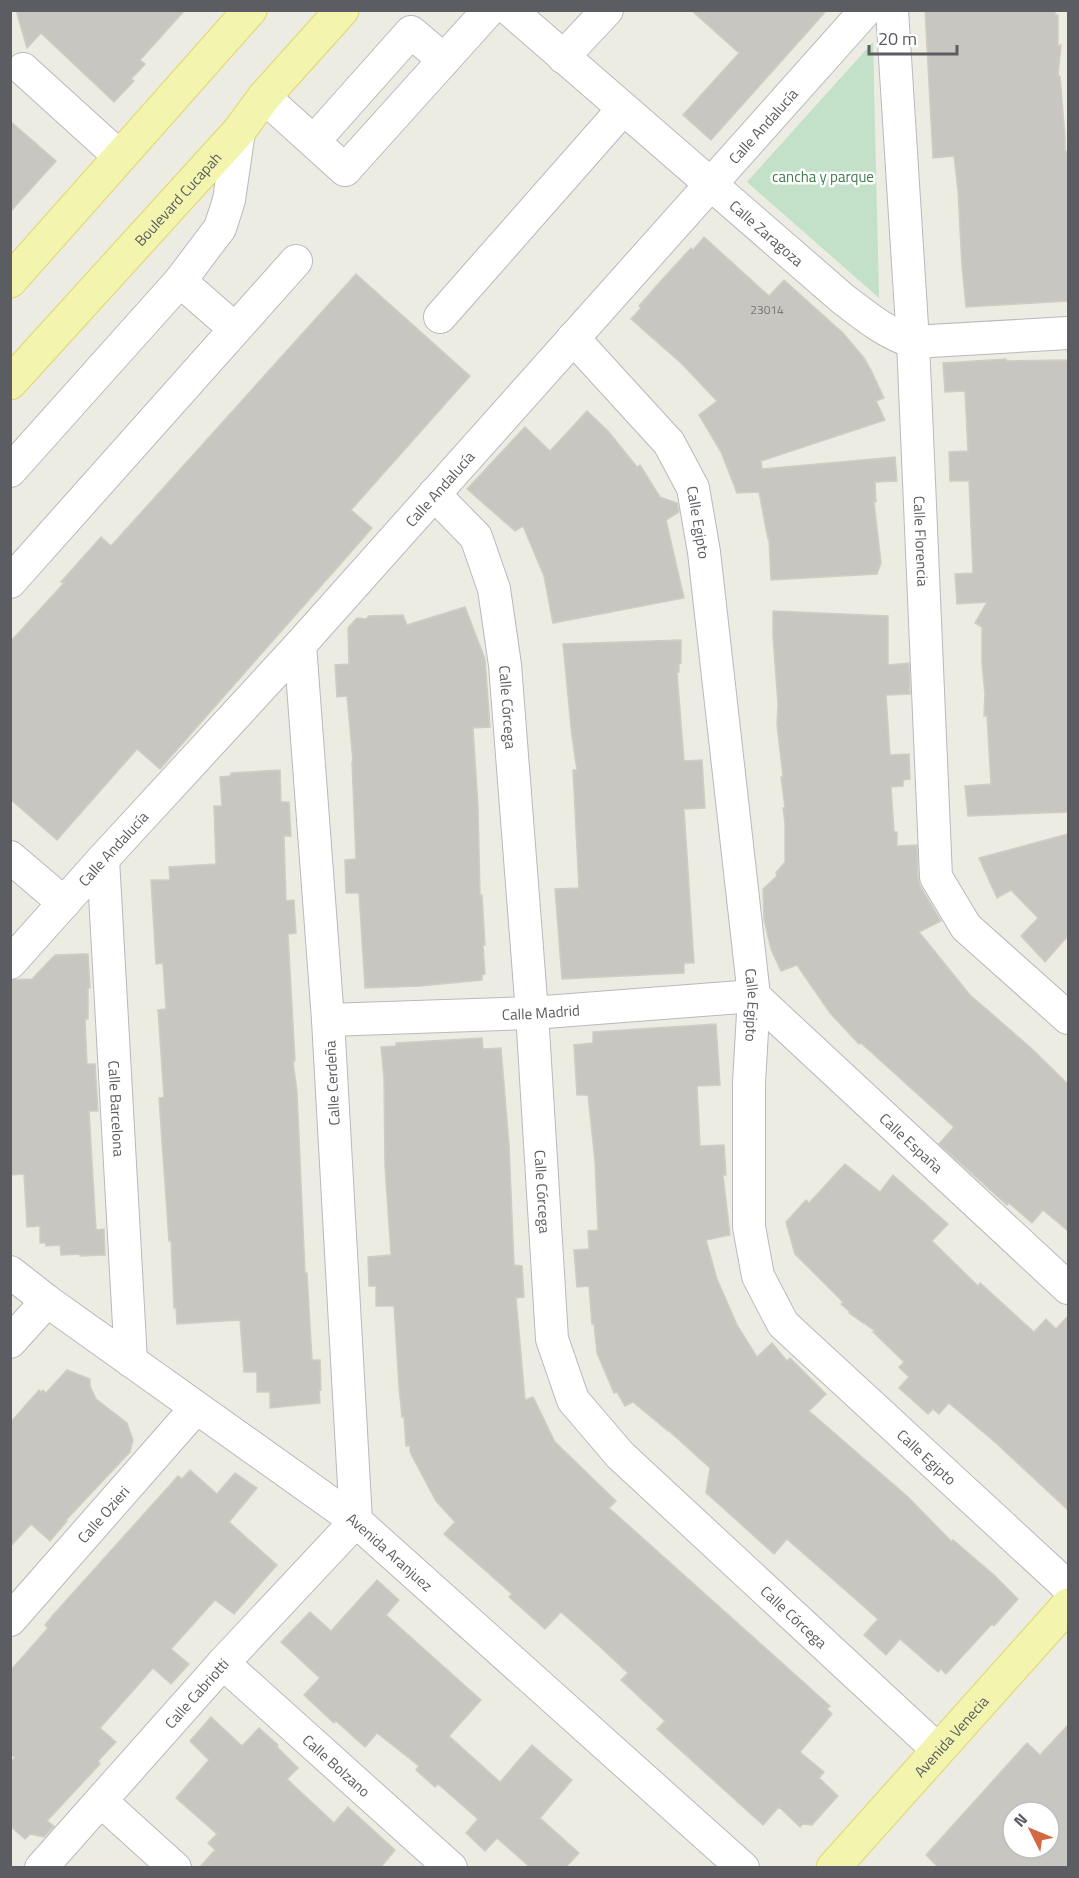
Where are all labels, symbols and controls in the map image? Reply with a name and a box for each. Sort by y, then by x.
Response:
scale bar [869,18,958,56]
text: 20 m [878,25,917,52]
street label: Calle Andalucía [723,82,803,169]
street label: Boulevard Cucapah [128,146,226,251]
park label: cancha y parque [772,165,874,188]
street label: Calle Zaragoza [725,194,809,272]
house number: 23014 [750,300,784,319]
street label: Calle Andalucía [399,445,480,532]
street label: Calle Egipto [681,484,716,560]
street label: Calle Florencia [908,495,935,588]
street label: Calle Córcega [494,664,523,750]
street label: Calle Andalucía [72,805,154,891]
street label: Calle Egipto [739,967,766,1042]
street label: Calle Madrid [501,998,581,1026]
street label: Calle Cerdeña [318,1039,346,1126]
street label: Calle Barcelona [103,1060,131,1158]
street label: Calle España [875,1107,949,1178]
street label: Calle Córcega [529,1149,557,1235]
street label: Calle Egipto [892,1423,962,1490]
street label: Calle Ozieri [71,1480,135,1548]
street label: Avenida Aranjuez [342,1507,438,1597]
street label: Calle Córcega [756,1580,833,1654]
street label: Calle Cabriotti [159,1653,234,1733]
street label: Avenida Venecia [908,1690,994,1782]
street label: Calle Bolzano [298,1729,376,1802]
north arrow [1001,1800,1061,1860]
text: N [1007,1808,1033,1832]

